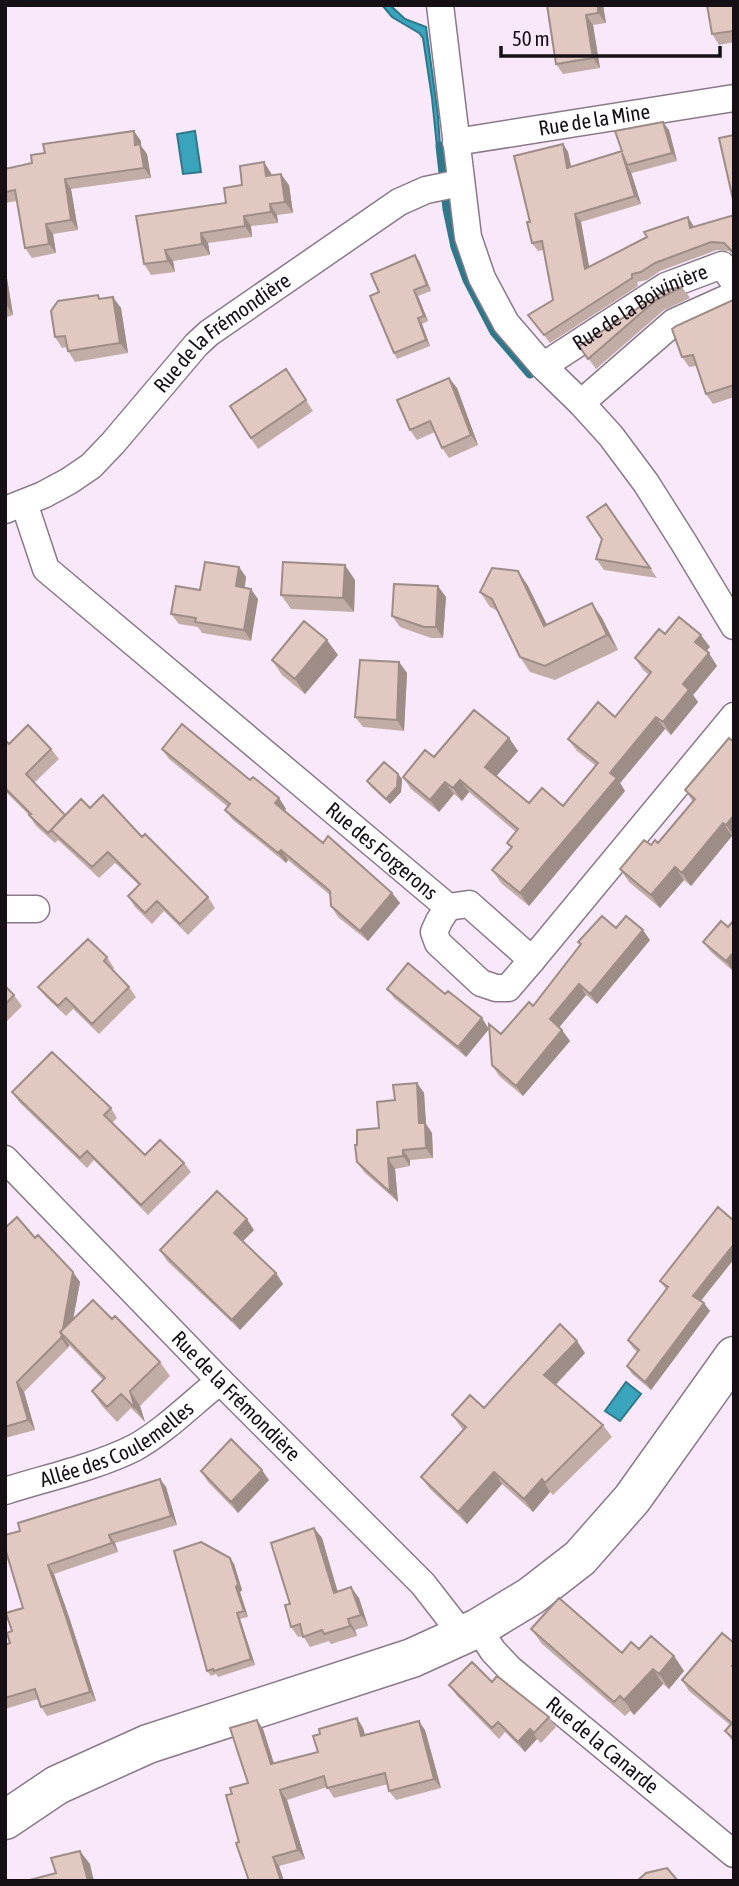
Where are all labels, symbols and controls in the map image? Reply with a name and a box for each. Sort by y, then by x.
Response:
scale bar [501,14,720,58]
text: 50 m [512,26,550,50]
street label: Rue de la Mine [537,98,652,140]
street label: Rue de la Boivinière [568,259,710,355]
street label: Rue de la Frémondière [148,268,295,397]
street label: Rue des Forgerons [322,797,443,904]
street label: Rue de la Frémondière [167,1326,306,1465]
street label: Allée des Coulemelles [37,1396,198,1491]
street label: Rue de la Canarde [542,1691,664,1798]

